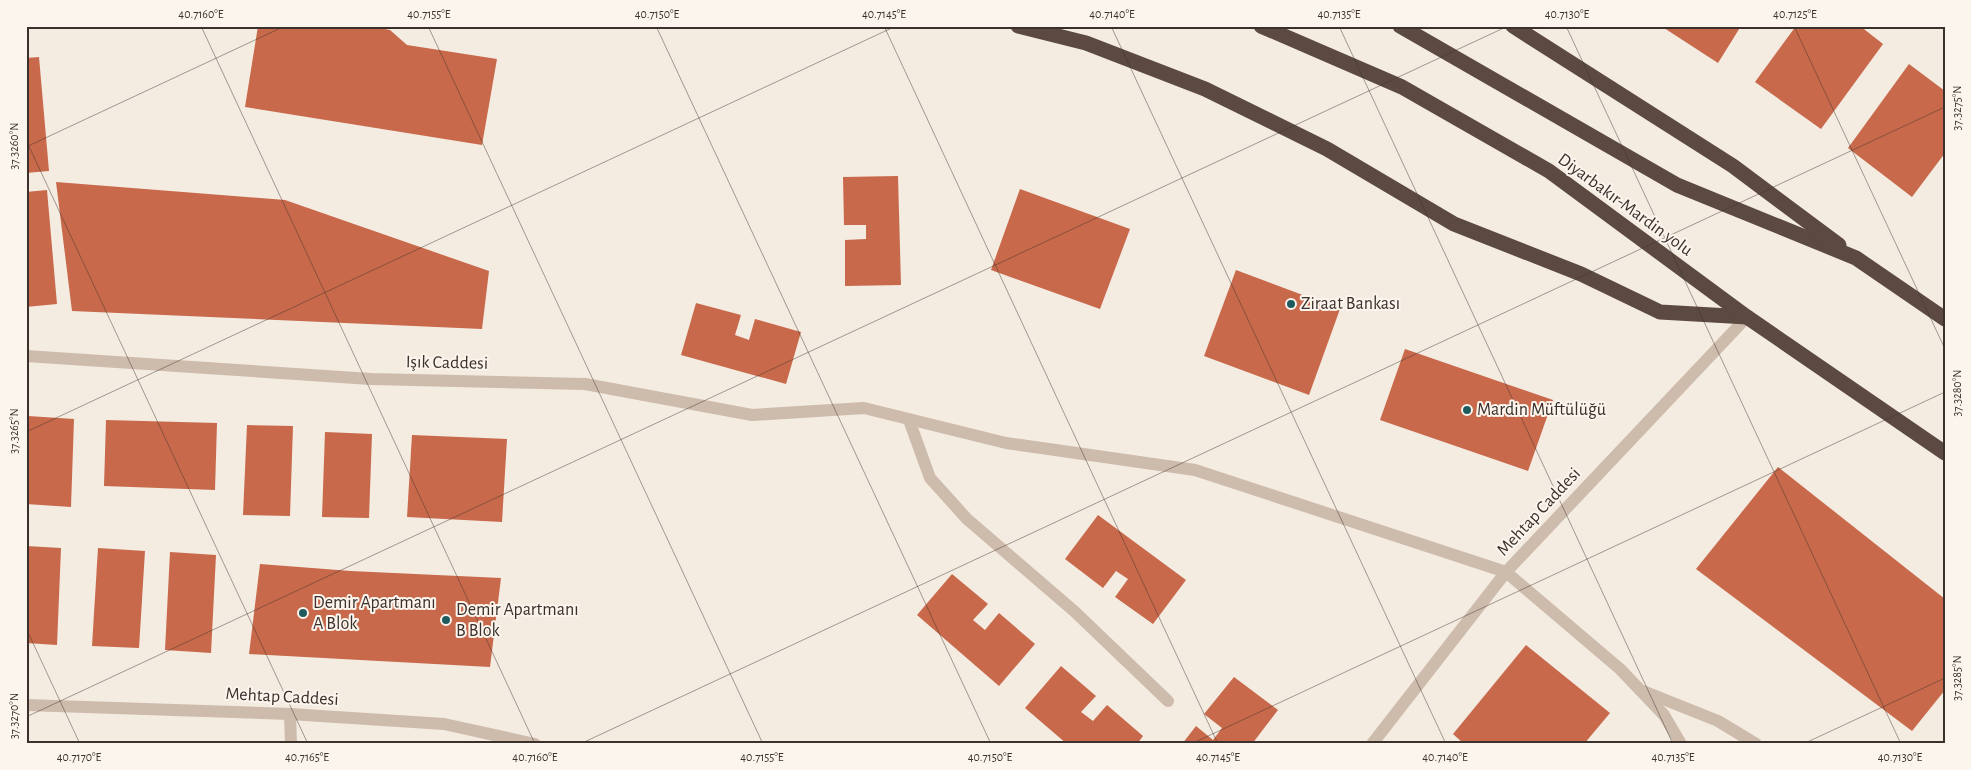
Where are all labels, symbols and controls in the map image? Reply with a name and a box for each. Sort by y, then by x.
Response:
text: 40.7160°E [178,8,224,20]
text: 40.7155°E [407,8,451,20]
text: 40.7150°E [635,8,680,20]
text: 40.7145°E [862,8,906,20]
text: 40.7140°E [1089,8,1135,20]
text: 40.7135°E [1317,8,1361,20]
text: 40.7130°E [1545,8,1589,20]
text: 40.7125°E [1773,8,1817,20]
text: 37.3275°N [1951,86,1963,130]
text: 37.3260°N [8,123,20,169]
street label: Diyarbakır-Mardin yolu [1554,150,1696,260]
place label: Ziraat Bankası [1301,295,1400,313]
marker: Ziraat Bankası [1285,298,1297,310]
street label: Işık Caddesi [406,353,488,373]
text: 37.3280°N [1951,370,1963,416]
place label: Mardin Müftülüğü [1477,401,1606,419]
marker: Mardin Müftülüğü [1461,404,1473,416]
text: 37.3265°N [8,408,20,454]
street label: Mehtap Caddesi [1494,464,1584,560]
place label: Demir Apartmanı A Blok [313,594,436,633]
place label: Demir Apartmanı B Blok [456,601,579,640]
marker: Demir Apartmanı A Blok [297,607,309,619]
marker: Demir Apartmanı B Blok [440,614,452,626]
text: 37.3285°N [1951,655,1963,701]
street label: Mehtap Caddesi [225,685,339,709]
text: 37.3270°N [8,693,20,739]
text: 40.7170°E [57,751,102,763]
text: 40.7165°E [285,751,329,763]
text: 40.7160°E [512,751,558,763]
text: 40.7155°E [740,751,784,763]
text: 40.7150°E [968,751,1013,763]
text: 40.7145°E [1196,751,1240,763]
text: 40.7140°E [1422,751,1468,763]
text: 40.7135°E [1651,751,1695,763]
text: 40.7130°E [1878,751,1922,763]

